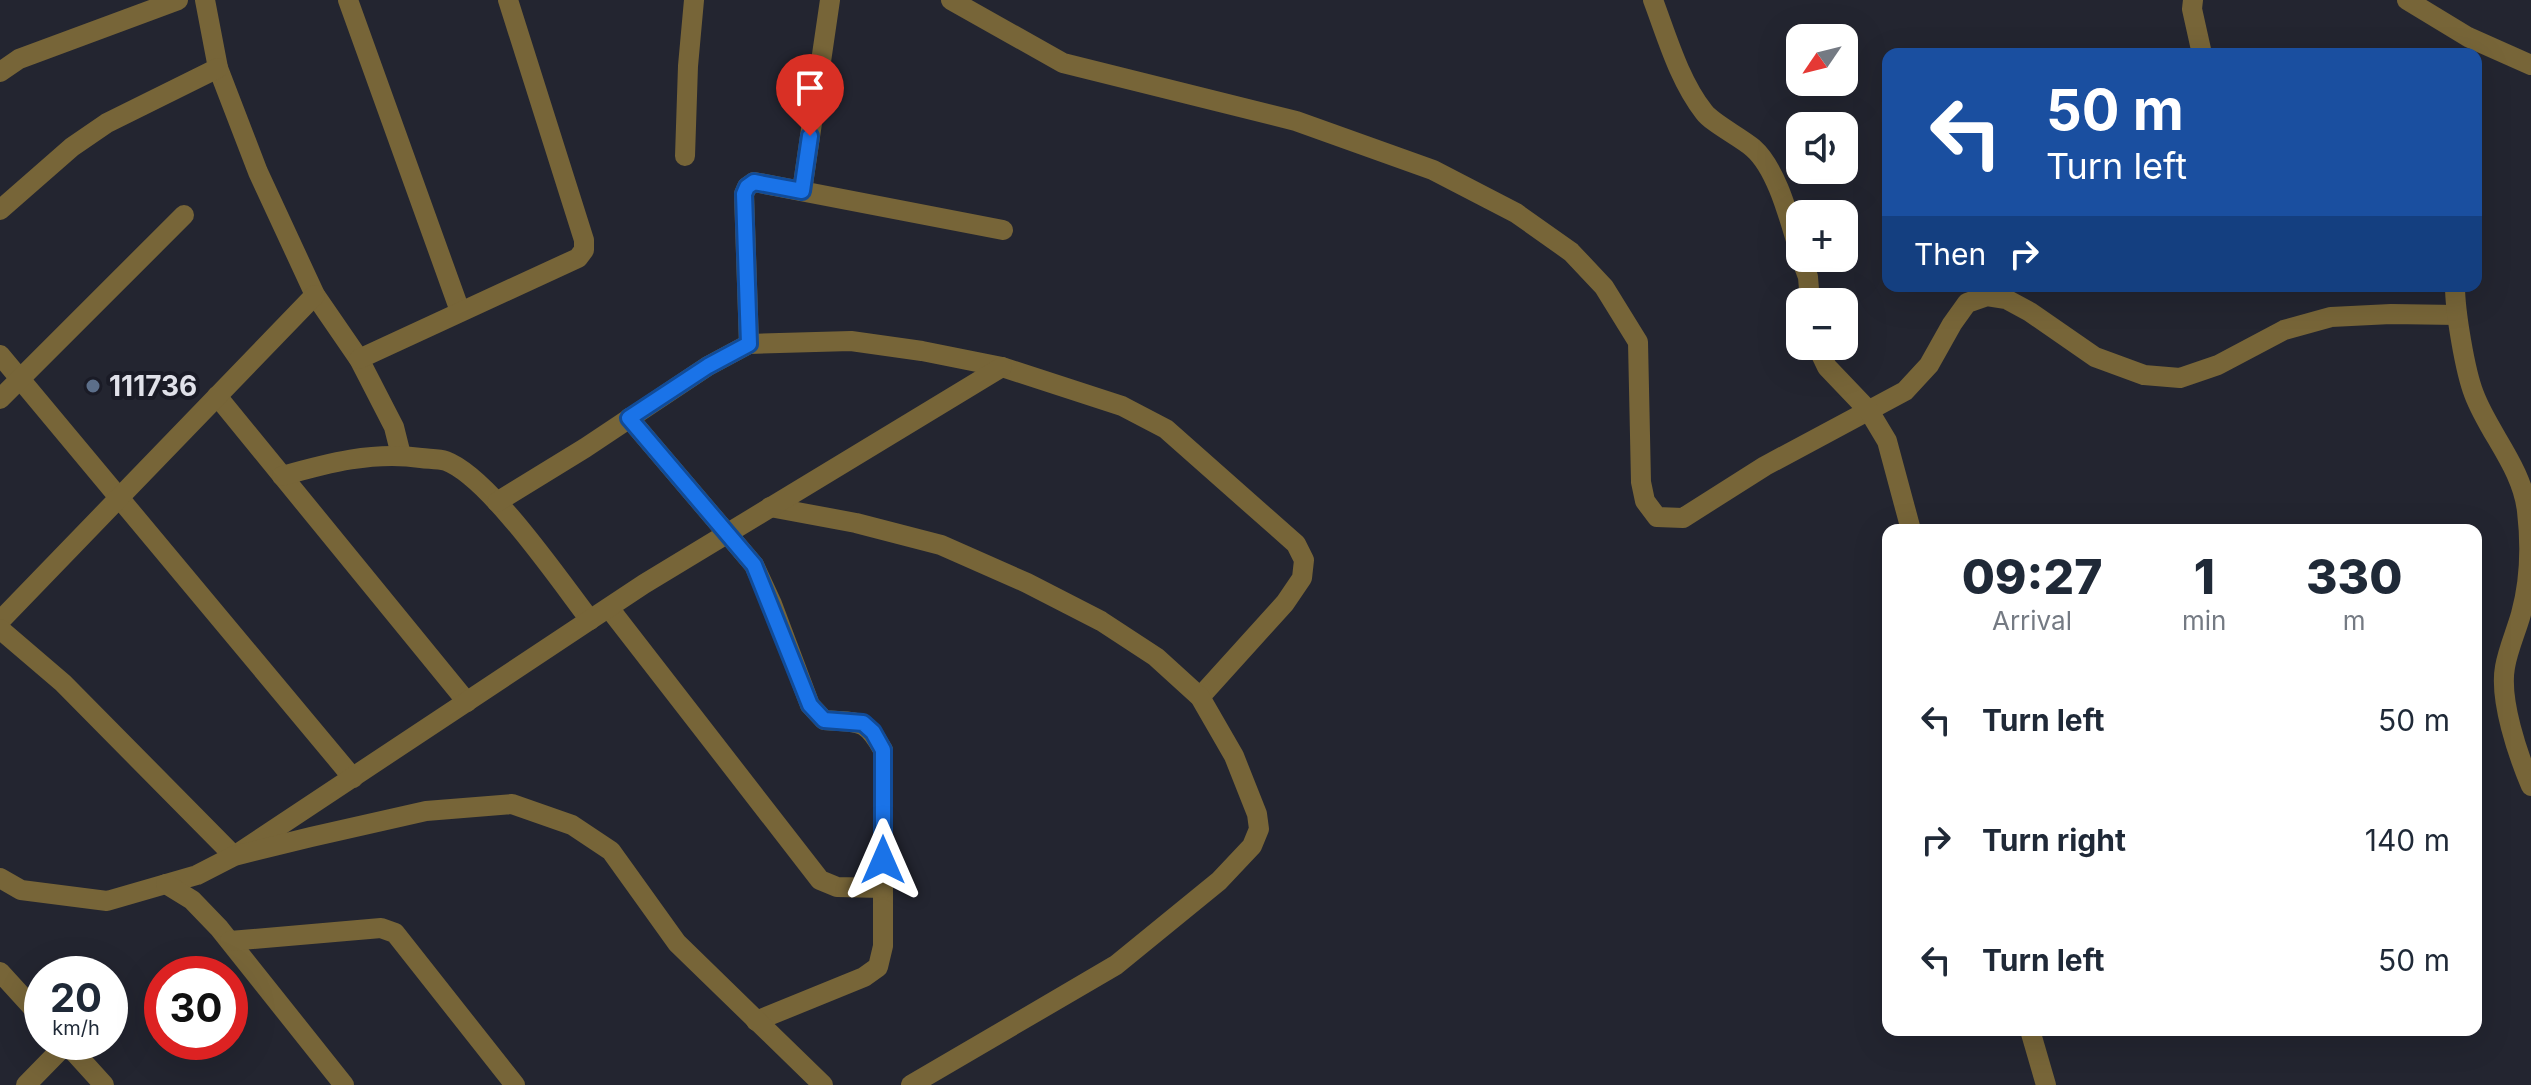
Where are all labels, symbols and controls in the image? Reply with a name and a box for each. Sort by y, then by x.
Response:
north arrow [1786,24,1858,96]
map controls [1786,24,1858,360]
pin [776,54,844,136]
icon: arrive [788,66,832,110]
text: 50 m [2046,76,2184,144]
icon: left [1914,80,2018,184]
button: sound [1786,112,1858,184]
text: Turn left [2046,144,2187,188]
button: + [1786,200,1858,272]
icon: right [2002,232,2046,276]
text: Then [1914,236,1986,272]
button: − [1786,288,1858,360]
place label: 111736 [109,369,197,403]
marker: 111736 [84,377,102,395]
text: 09:27 [1962,547,2102,606]
text: 1 [2194,547,2215,606]
text: 330 [2306,547,2402,606]
text: Arrival [1992,605,2072,636]
text: min [2182,605,2226,636]
text: m [2343,605,2366,636]
icon: left [1914,698,1958,742]
text: Turn left [1982,702,2104,738]
text: 50 m [2378,702,2450,738]
position arrow [841,818,925,902]
icon: right [1914,818,1958,862]
text: Turn right [1982,822,2126,858]
text: 140 m [2365,822,2450,858]
icon: left [1914,938,1958,982]
text: Turn left [1982,942,2104,978]
text: 50 m [2378,942,2450,978]
speed limit sign: 30 [144,956,248,1060]
text: 20 [50,973,102,1022]
text: km/h [52,1016,100,1040]

